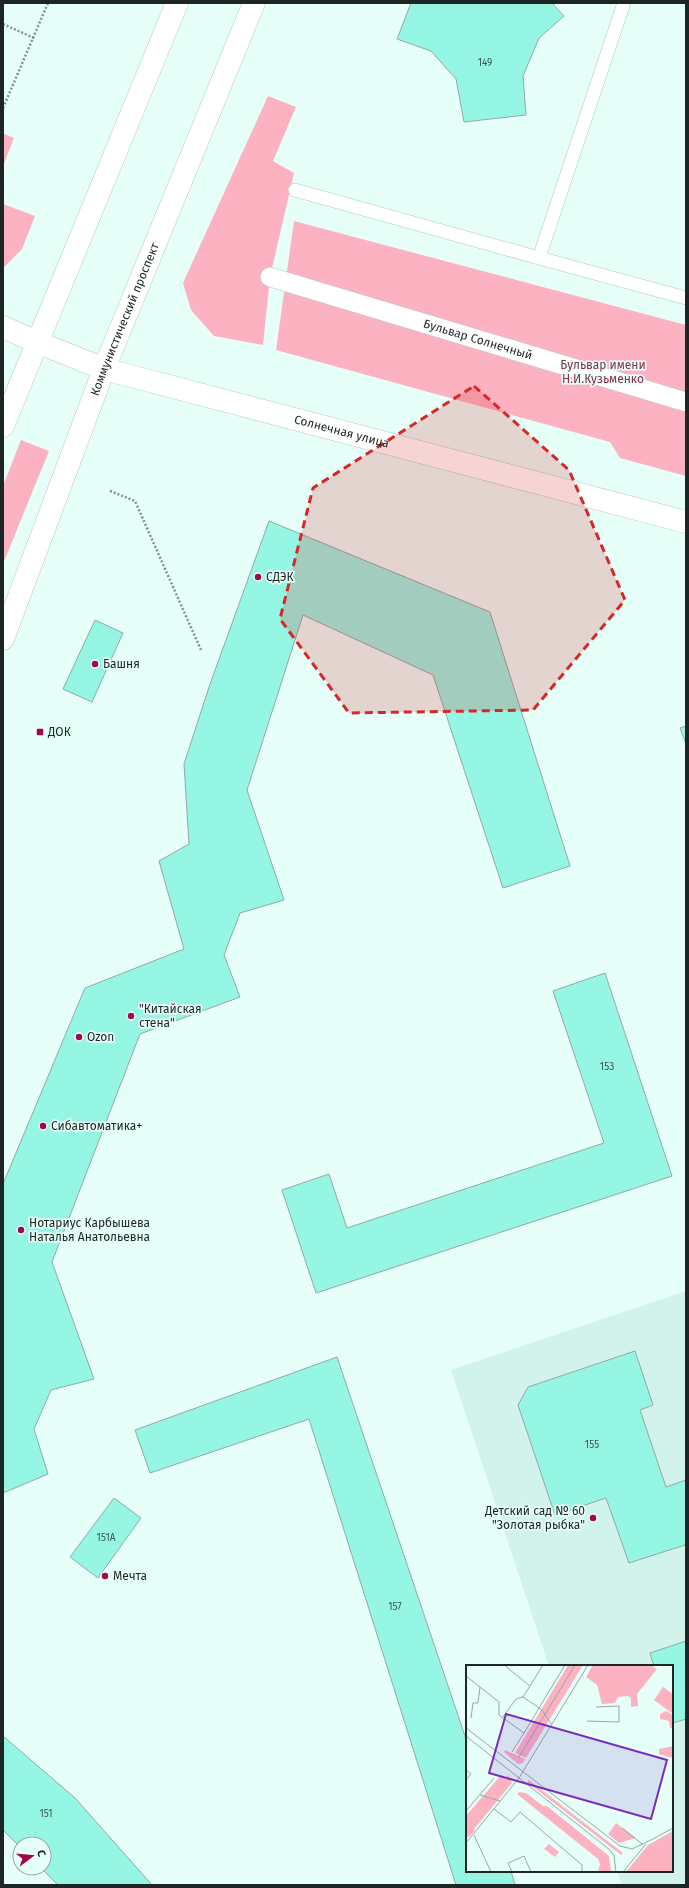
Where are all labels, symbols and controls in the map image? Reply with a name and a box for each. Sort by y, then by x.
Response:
house number: 149 [478,57,492,69]
street label: Коммунистический проспект [88,240,162,398]
street label: Бульвар Солнечный [422,316,534,362]
park label: Бульвар имени Н.И.Кузьменко [560,358,646,386]
street label: Солнечная улица [293,412,391,451]
place label: СДЭК [266,570,294,584]
marker: СДЭК [253,572,263,582]
place label: Башня [103,657,140,671]
marker: Башня [90,659,100,669]
place label: ДОК [47,725,71,739]
marker: ДОК [35,727,45,737]
place label: "Китайская стена" [139,1002,202,1030]
marker: "Китайская стена" [126,1011,136,1021]
place label: Ozon [87,1030,114,1044]
marker: Ozon [74,1032,84,1042]
house number: 153 [600,1061,614,1073]
place label: Сибавтоматика+ [51,1119,142,1133]
marker: Сибавтоматика+ [38,1121,48,1131]
place label: Нотариус Карбышева Наталья Анатольевна [29,1216,150,1244]
marker: Нотариус Карбышева Наталья Анатольевна [16,1225,26,1235]
house number: 155 [585,1439,599,1451]
place label: Детский сад № 60 "Золотая рыбка" [484,1504,585,1532]
marker: Детский сад № 60 "Золотая рыбка" [588,1513,598,1523]
house number: 151А [97,1532,116,1544]
place label: Мечта [113,1569,147,1583]
marker: Мечта [100,1571,110,1581]
house number: 157 [388,1601,402,1613]
inset map [466,1665,673,1872]
house number: 151 [39,1808,53,1820]
north arrow [12,1836,52,1876]
text: С [34,1849,48,1859]

